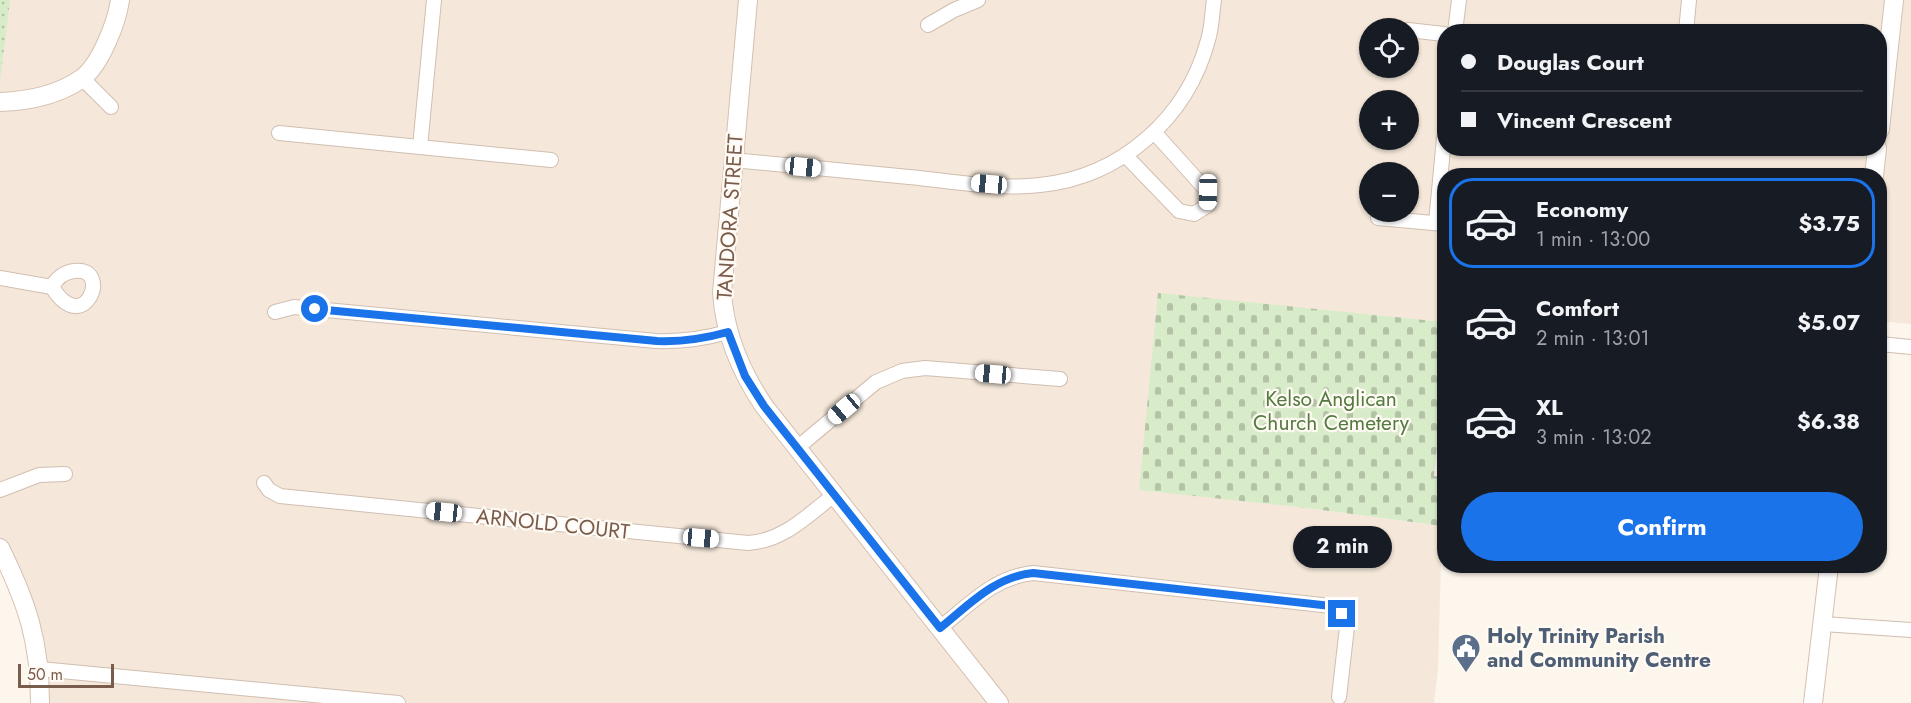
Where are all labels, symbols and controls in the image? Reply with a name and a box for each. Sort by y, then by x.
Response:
map controls [1359,18,1419,222]
button: locate [1359,18,1419,78]
text: Douglas Court [1497,46,1644,78]
button: + [1359,90,1419,150]
text: Vincent Crescent [1497,104,1672,136]
street label: TANDORA STREET [709,133,751,301]
car [784,156,822,178]
button: − [1359,162,1419,222]
car [970,173,1008,195]
car [1199,174,1217,210]
text: Economy [1536,193,1628,225]
icon: car [1464,196,1518,250]
text: $3.75 [1798,207,1860,239]
text: 1 min · 13:00 [1536,225,1650,254]
text: Comfort [1536,292,1619,324]
route start [301,295,328,322]
icon: car [1464,295,1518,349]
text: $5.07 [1797,306,1860,338]
text: 2 min · 13:01 [1536,324,1650,353]
car [974,363,1012,385]
park label: Kelso Anglican Church Cemetery [1253,384,1410,438]
car [824,391,864,427]
text: XL [1536,391,1563,423]
icon: car [1464,394,1518,448]
text: $6.38 [1797,405,1860,437]
text: 3 min · 13:02 [1536,423,1652,452]
button: Confirm [1461,492,1863,561]
car [425,501,463,523]
street label: ARNOLD COURT [475,501,631,547]
car [682,527,720,549]
callout: 2 min [1292,527,1392,569]
text: 2 min [1316,532,1369,561]
route end [1328,600,1355,627]
place label: Holy Trinity Parish and Community Centre [1487,621,1711,675]
public building icon: Holy Trinity Parish and Community Centre [1450,632,1482,674]
scale bar [18,661,114,688]
text: 50 m [27,663,63,686]

